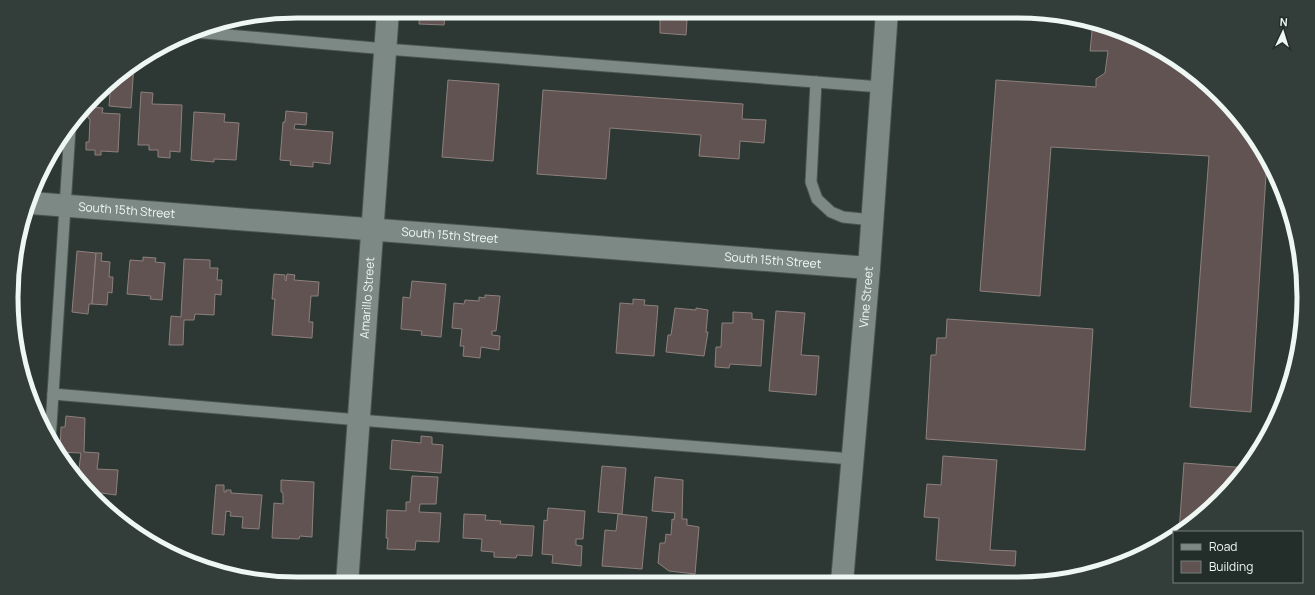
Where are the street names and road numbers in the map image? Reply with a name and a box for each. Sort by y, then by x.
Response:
street label: South 15th Street [78,198,176,222]
street label: South 15th Street [401,223,499,247]
street label: South 15th Street [724,248,822,272]
street label: Amarillo Street [356,256,378,339]
street label: Vine Street [855,265,877,328]

